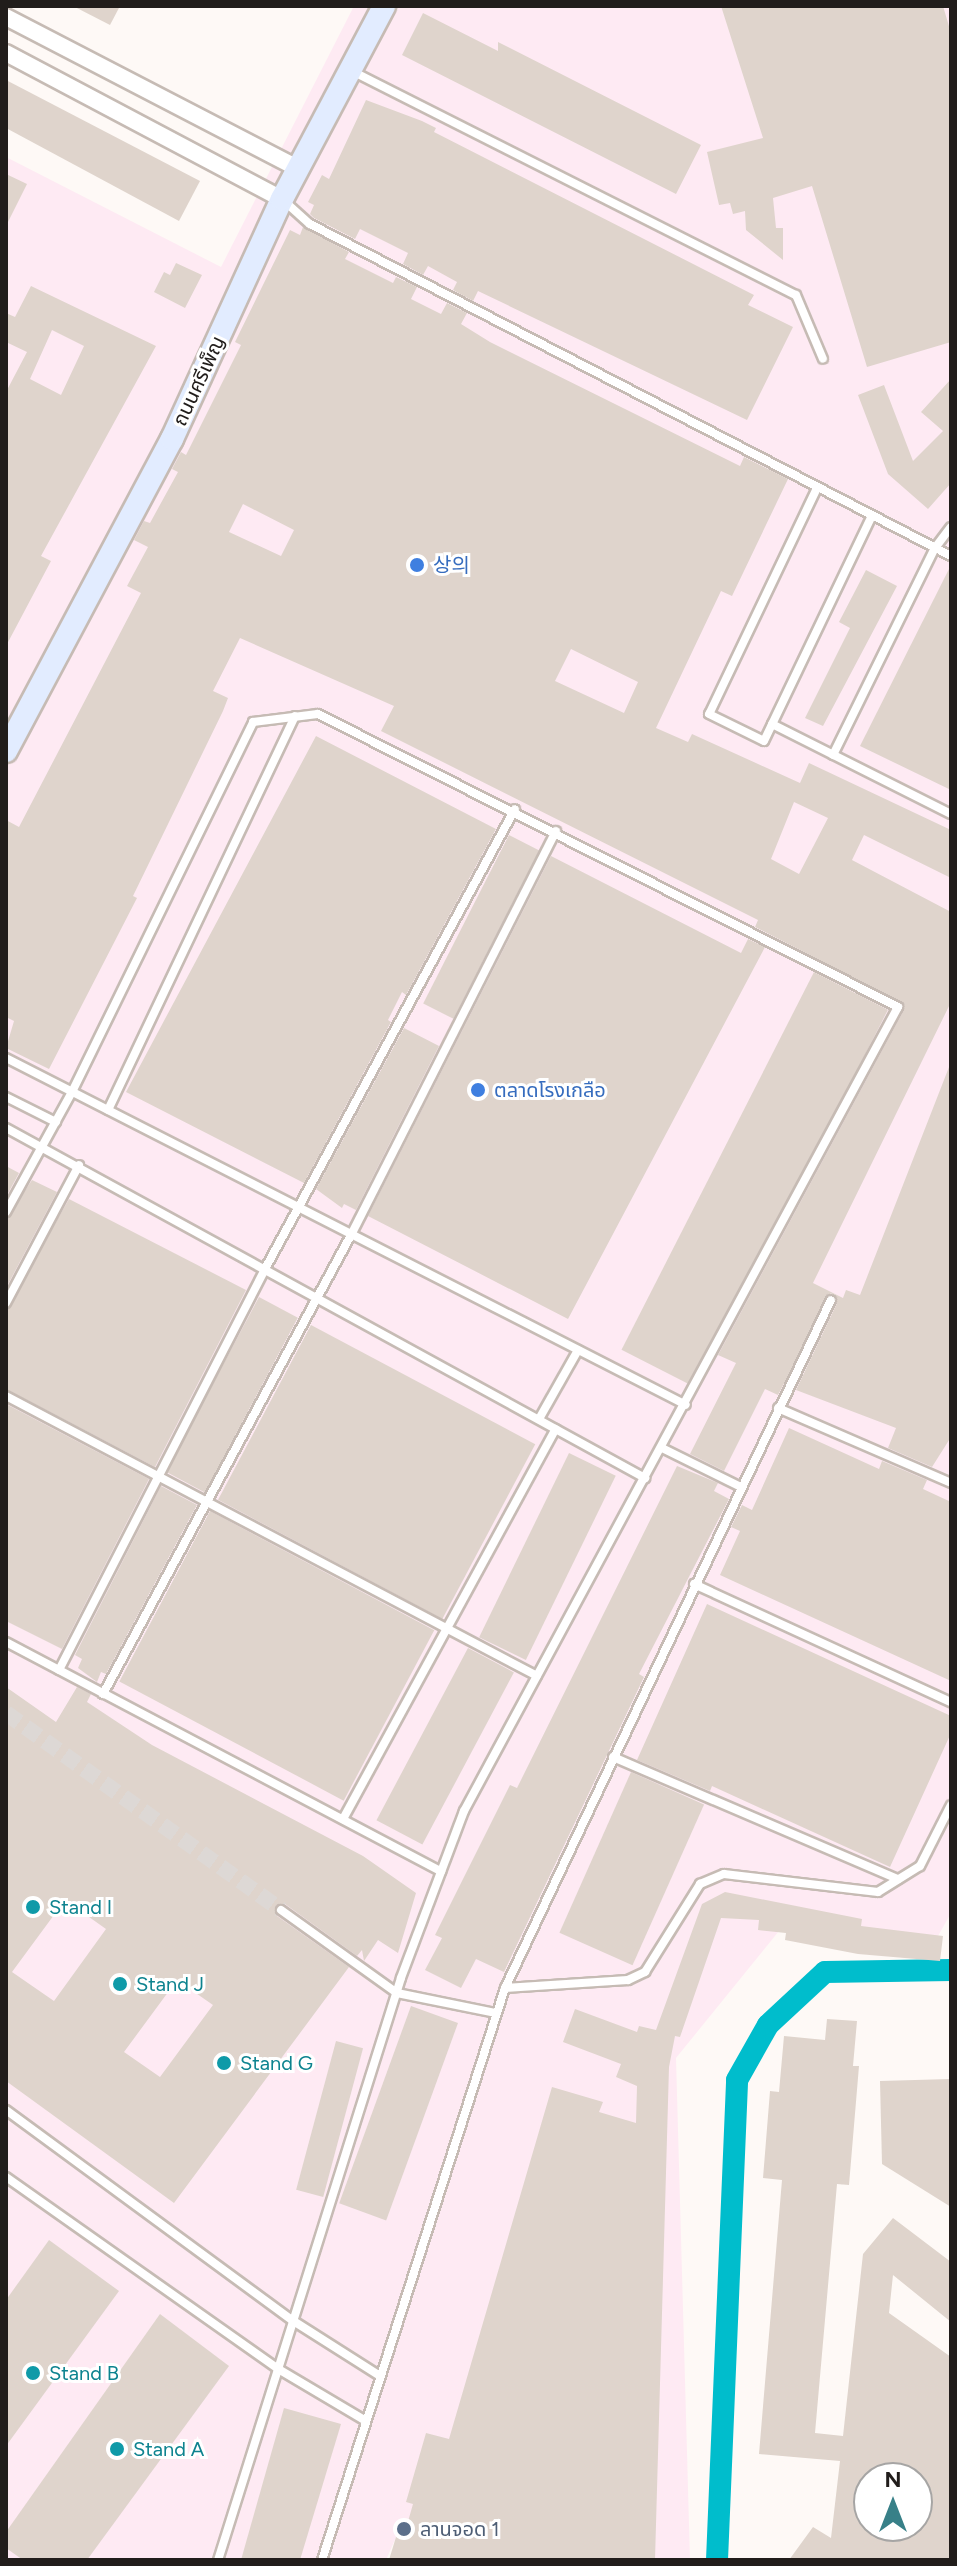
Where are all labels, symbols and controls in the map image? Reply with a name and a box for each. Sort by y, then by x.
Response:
street label: ถนนศรีเพ็ญ [168,332,230,430]
place label: 상의 [433,553,470,577]
marker: 상의 [408,556,426,574]
place label: ตลาดโรงเกลือ [494,1078,606,1102]
marker: ตลาดโรงเกลือ [469,1081,487,1099]
place label: Stand I [49,1895,112,1919]
marker: Stand I [24,1898,42,1916]
place label: Stand J [136,1972,204,1996]
marker: Stand J [111,1975,129,1993]
place label: Stand G [240,2051,313,2075]
marker: Stand G [215,2054,233,2072]
place label: Stand B [49,2361,119,2385]
marker: Stand B [24,2364,42,2382]
place label: Stand A [133,2437,204,2461]
marker: Stand A [108,2440,126,2458]
north arrow [853,2462,933,2542]
text: N [884,2466,902,2493]
place label: ลานจอด 1 [420,2517,499,2541]
marker: ลานจอด 1 [395,2520,413,2538]

